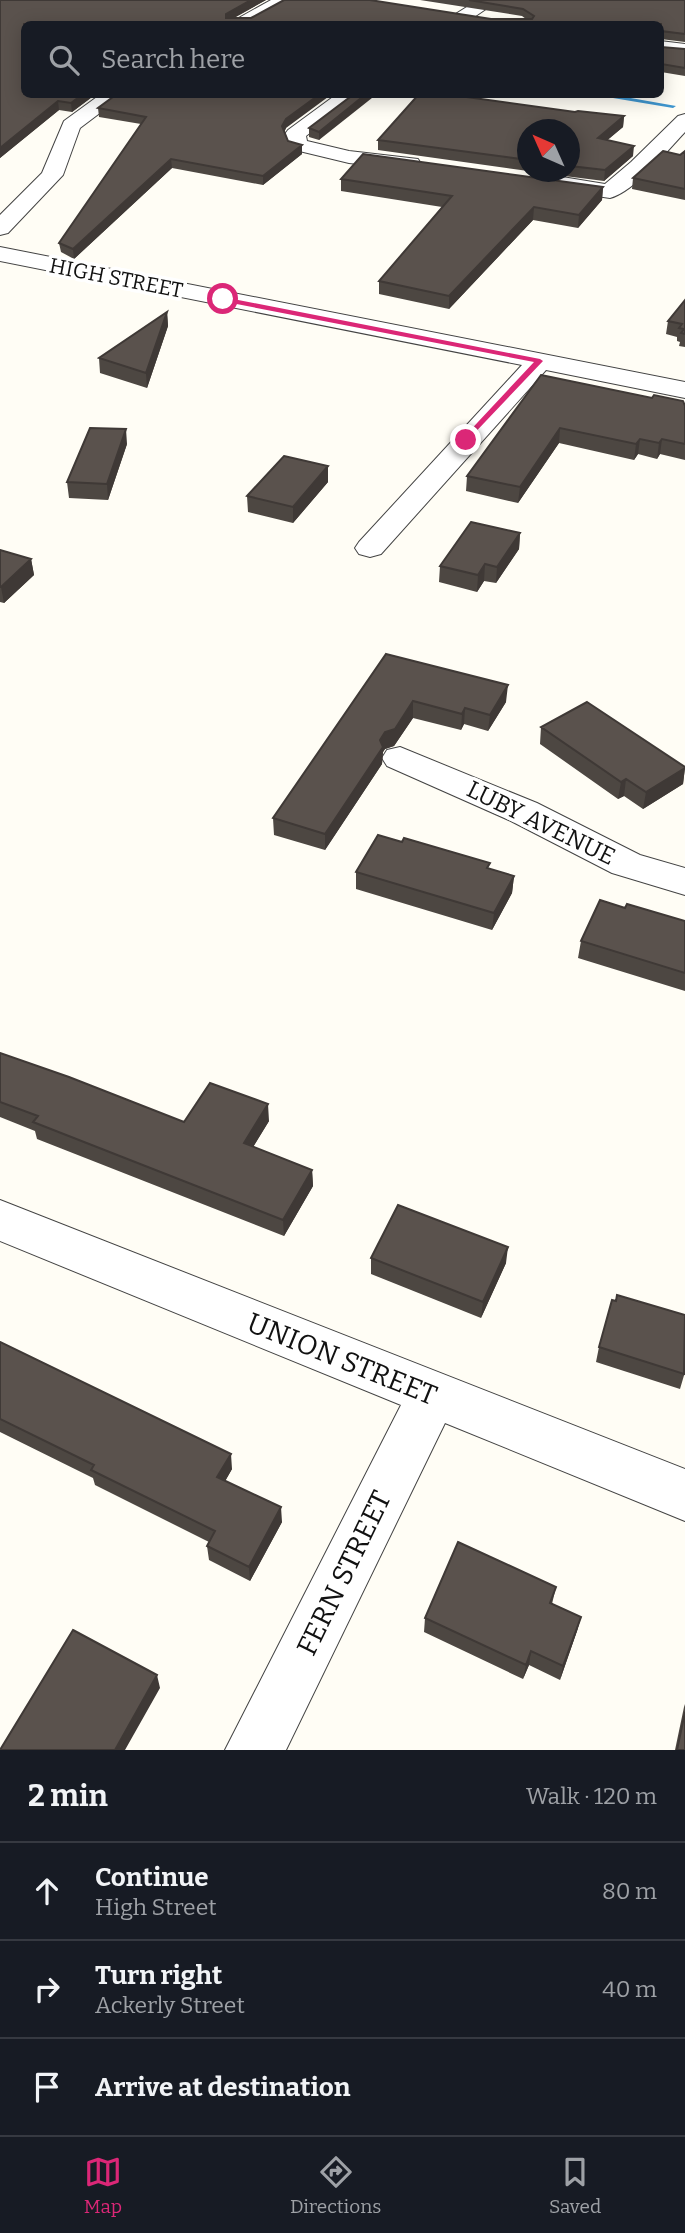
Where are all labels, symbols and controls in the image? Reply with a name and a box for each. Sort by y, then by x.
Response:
search box [21,21,664,98]
icon: search [45,41,83,79]
text: Search here [101,44,245,75]
north arrow [517,119,580,182]
street label: HIGH STREET [47,252,185,304]
route start [207,283,238,314]
route end [450,424,481,455]
street label: LUBY AVENUE [462,775,620,871]
street label: UNION STREET [242,1306,442,1412]
street label: FERN STREET [290,1485,398,1661]
text: 2 min [28,1778,108,1814]
text: Walk · 120 m [526,1782,657,1810]
text: Continue [95,1862,209,1893]
icon: ahead [28,1872,66,1910]
text: 80 m [602,1877,657,1905]
text: High Street [95,1893,217,1921]
text: Turn right [95,1960,222,1991]
icon: right [28,1970,66,2008]
text: 40 m [602,1975,657,2003]
text: Ackerly Street [95,1991,245,2019]
icon: arrive [28,2068,66,2106]
text: Arrive at destination [95,2072,350,2103]
tab: Map [84,2153,122,2218]
tab: Directions [290,2153,381,2218]
tab: Saved [549,2153,601,2218]

